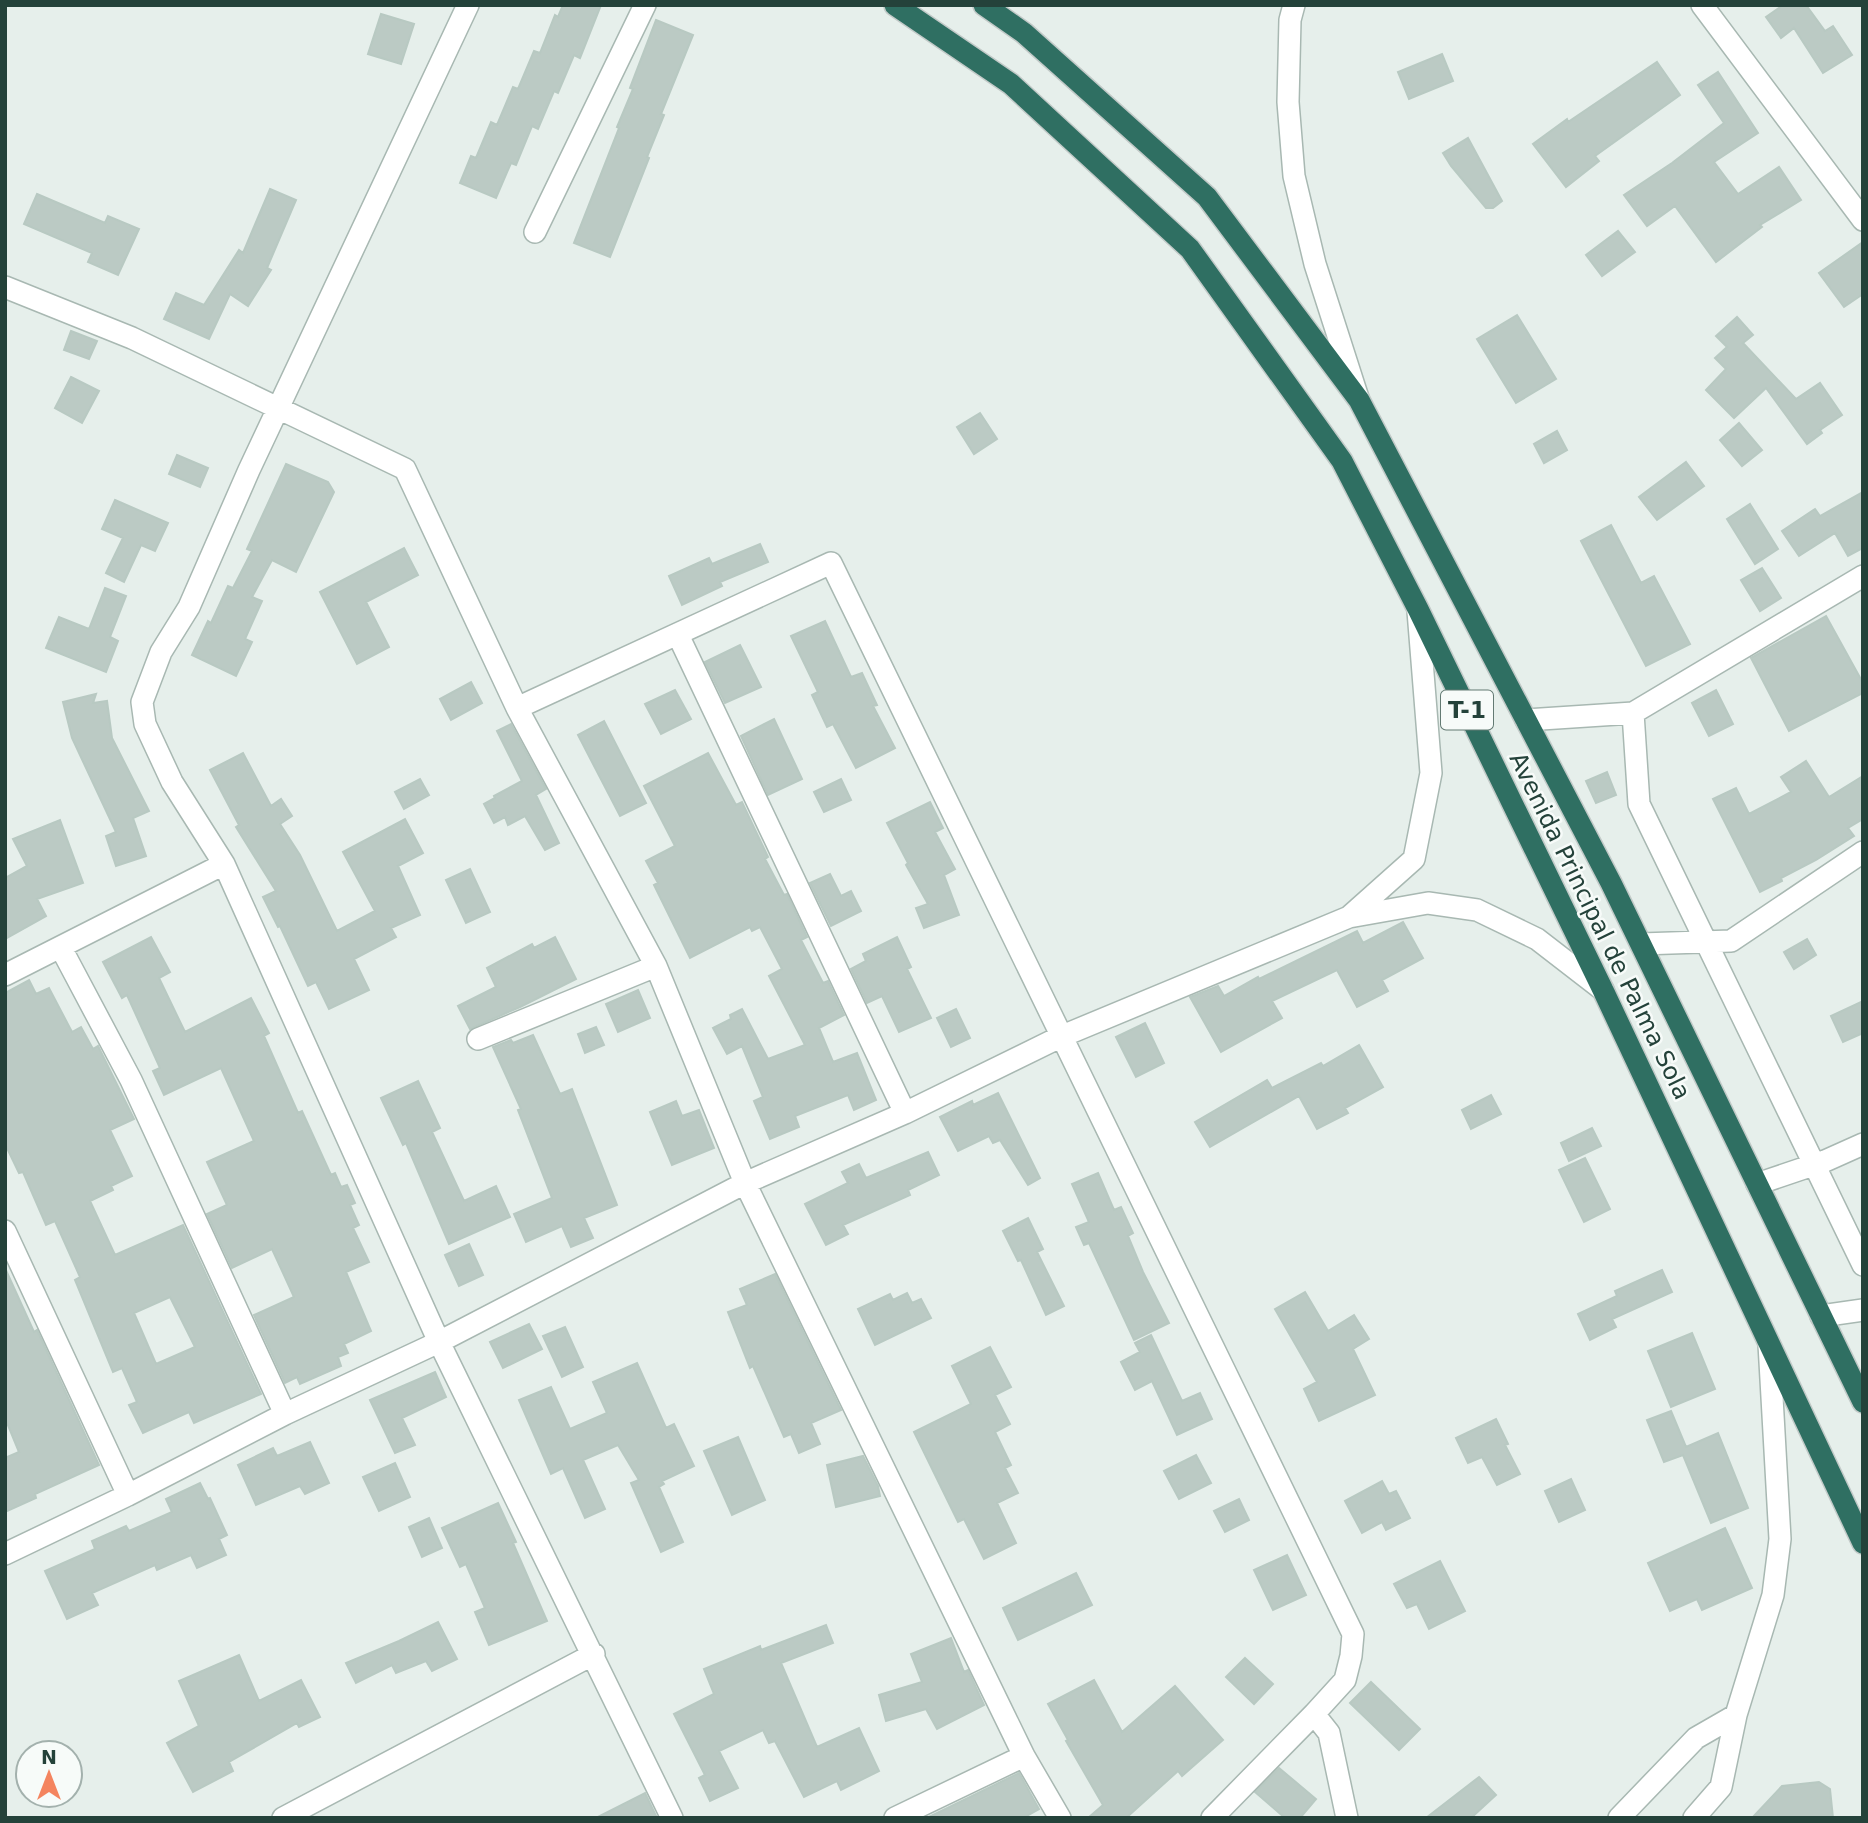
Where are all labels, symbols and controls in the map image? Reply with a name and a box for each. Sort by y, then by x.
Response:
road number: T-1 [1441,690,1493,730]
street label: Avenida Principal de Palma Sola [1504,748,1696,1104]
north arrow [14,1739,84,1809]
text: N [41,1746,57,1768]

